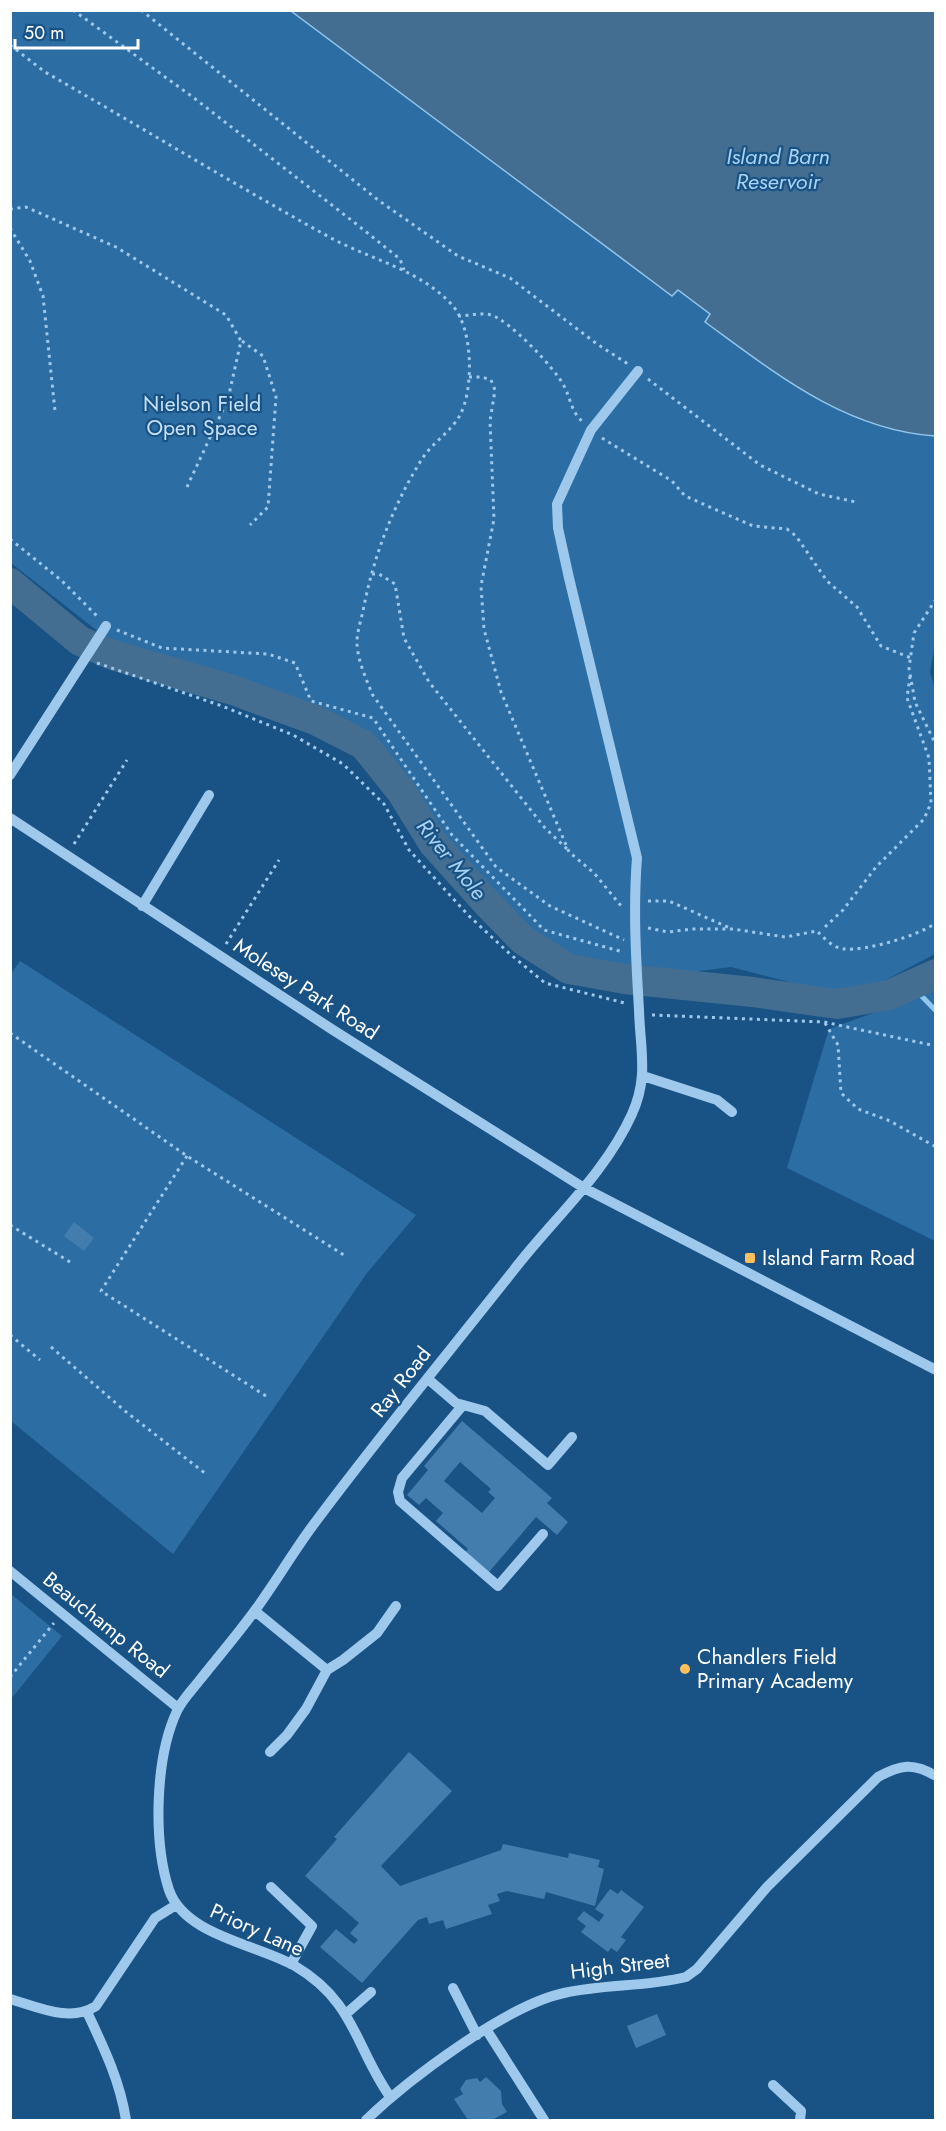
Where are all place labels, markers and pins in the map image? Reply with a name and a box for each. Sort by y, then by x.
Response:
place label: Island Farm Road [762,1243,915,1273]
marker: Island Farm Road [743,1251,757,1265]
place label: Chandlers Field Primary Academy [697,1642,854,1696]
marker: Chandlers Field Primary Academy [678,1662,692,1676]

